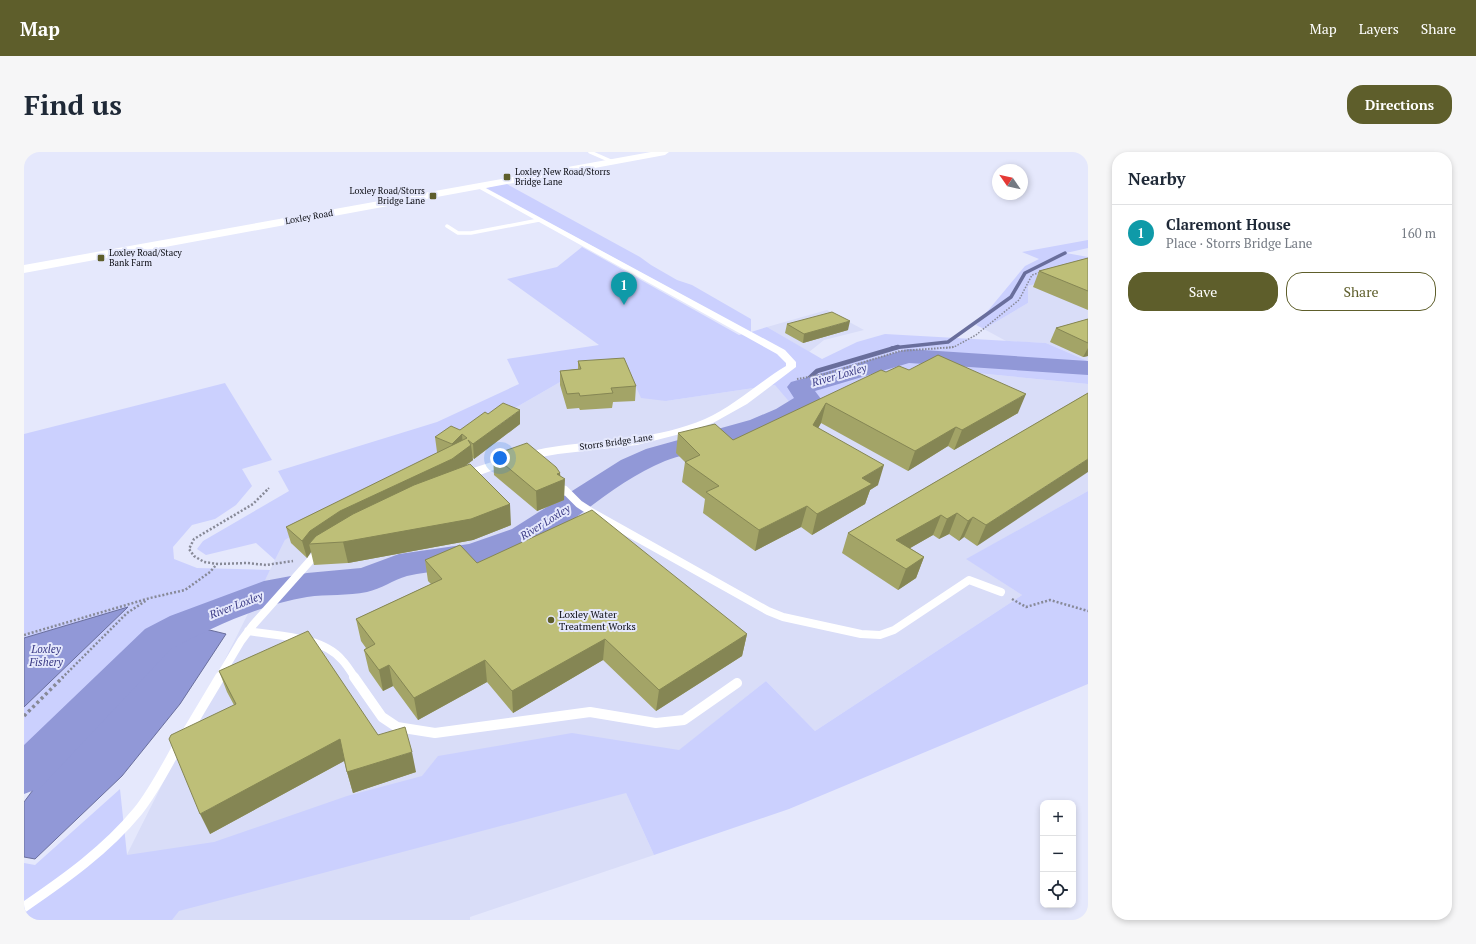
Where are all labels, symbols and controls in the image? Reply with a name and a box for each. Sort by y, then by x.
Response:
text: Map [20,16,60,41]
text: Map [1310,19,1337,38]
text: Layers [1359,19,1399,38]
text: Share [1421,19,1456,38]
button: Directions [1347,85,1452,124]
text: Find us [24,86,122,123]
north arrow [992,164,1028,200]
place label: Loxley New Road/Storrs Bridge Lane [515,166,610,188]
text: Nearby [1128,167,1186,190]
marker: Loxley New Road/Storrs Bridge Lane [502,172,512,182]
place label: Loxley Road/Storrs Bridge Lane [350,185,425,207]
marker: Loxley Road/Storrs Bridge Lane [428,191,438,201]
street label: Loxley Road [284,207,334,227]
text: Claremont House [1166,214,1291,234]
text: 1 [1137,224,1145,242]
text: 160 m [1401,224,1436,242]
text: Place · Storrs Bridge Lane [1166,234,1312,252]
place label: Loxley Road/Stacy Bank Farm [109,247,182,269]
marker: Loxley Road/Stacy Bank Farm [96,253,106,263]
pin: 1 [611,272,637,305]
button: Save [1128,272,1278,311]
button: Share [1286,272,1436,311]
water label: River Loxley [809,360,869,390]
street label: Storrs Bridge Lane [579,431,654,453]
your location [490,448,510,468]
water label: River Loxley [517,501,573,543]
water label: River Loxley [206,588,266,622]
place label: Loxley Water Treatment Works [559,608,636,633]
marker: Loxley Water Treatment Works [546,615,556,625]
water label: Loxley Fishery [28,642,64,669]
map controls [1040,800,1076,908]
button: + [1040,800,1076,836]
button: − [1040,836,1076,872]
button: locate [1040,872,1076,908]

